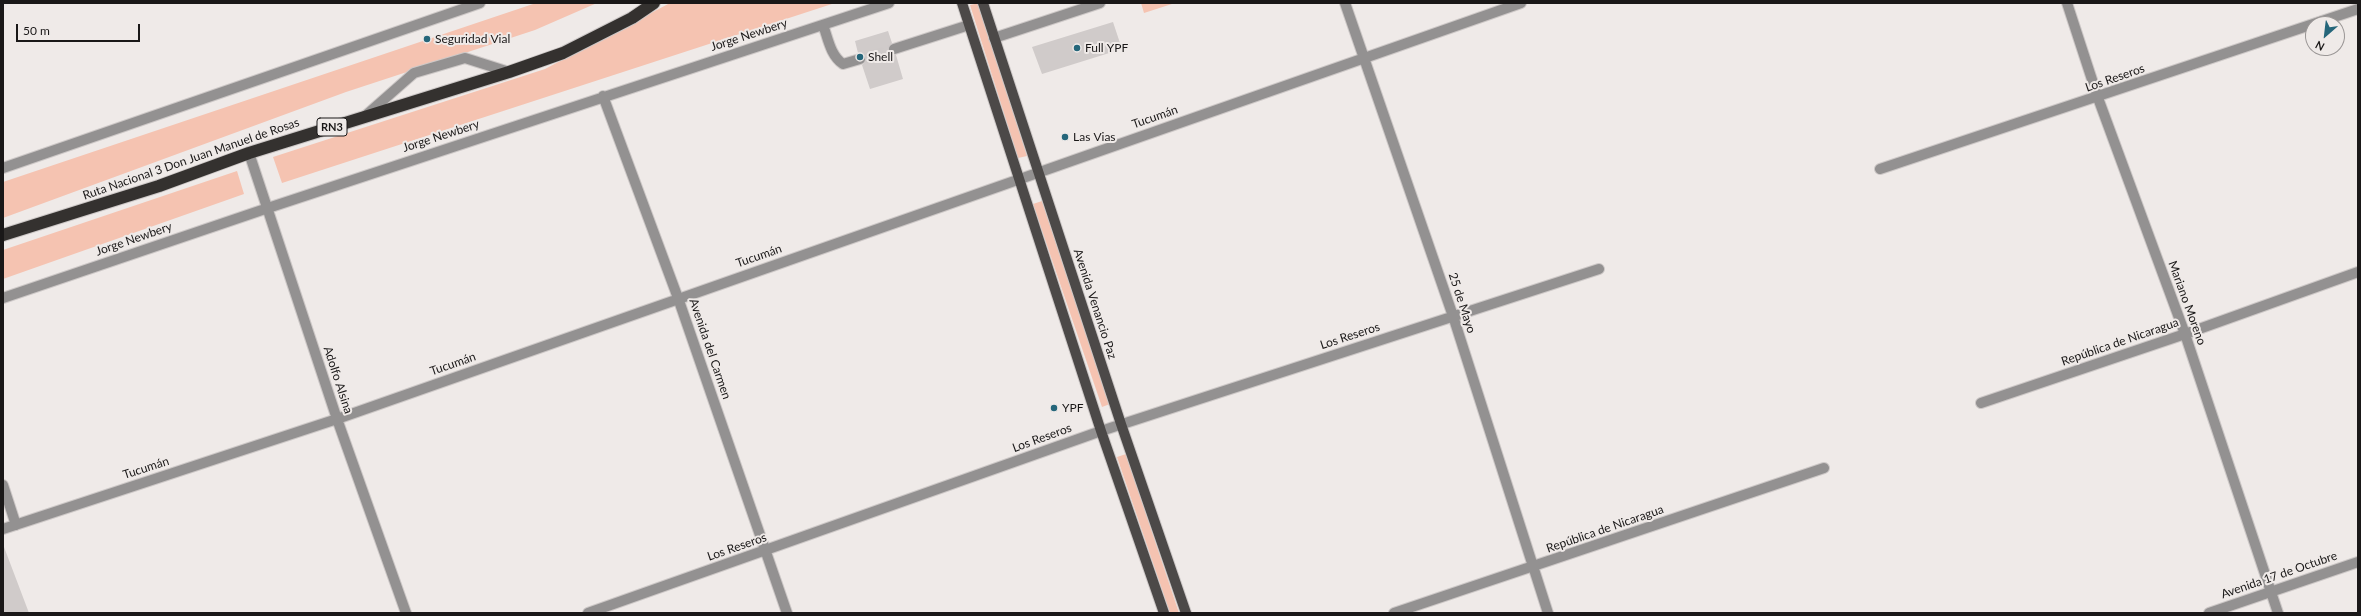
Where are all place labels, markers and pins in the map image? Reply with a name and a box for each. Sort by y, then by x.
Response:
place label: Seguridad Vial [435,32,510,46]
marker: Seguridad Vial [422,34,432,44]
place label: Full YPF [1085,41,1128,55]
marker: Full YPF [1072,43,1082,53]
place label: Shell [868,50,893,64]
marker: Shell [855,52,865,62]
place label: Las Vias [1073,130,1116,144]
marker: Las Vias [1060,132,1070,142]
place label: YPF [1062,401,1083,415]
marker: YPF [1049,403,1059,413]

